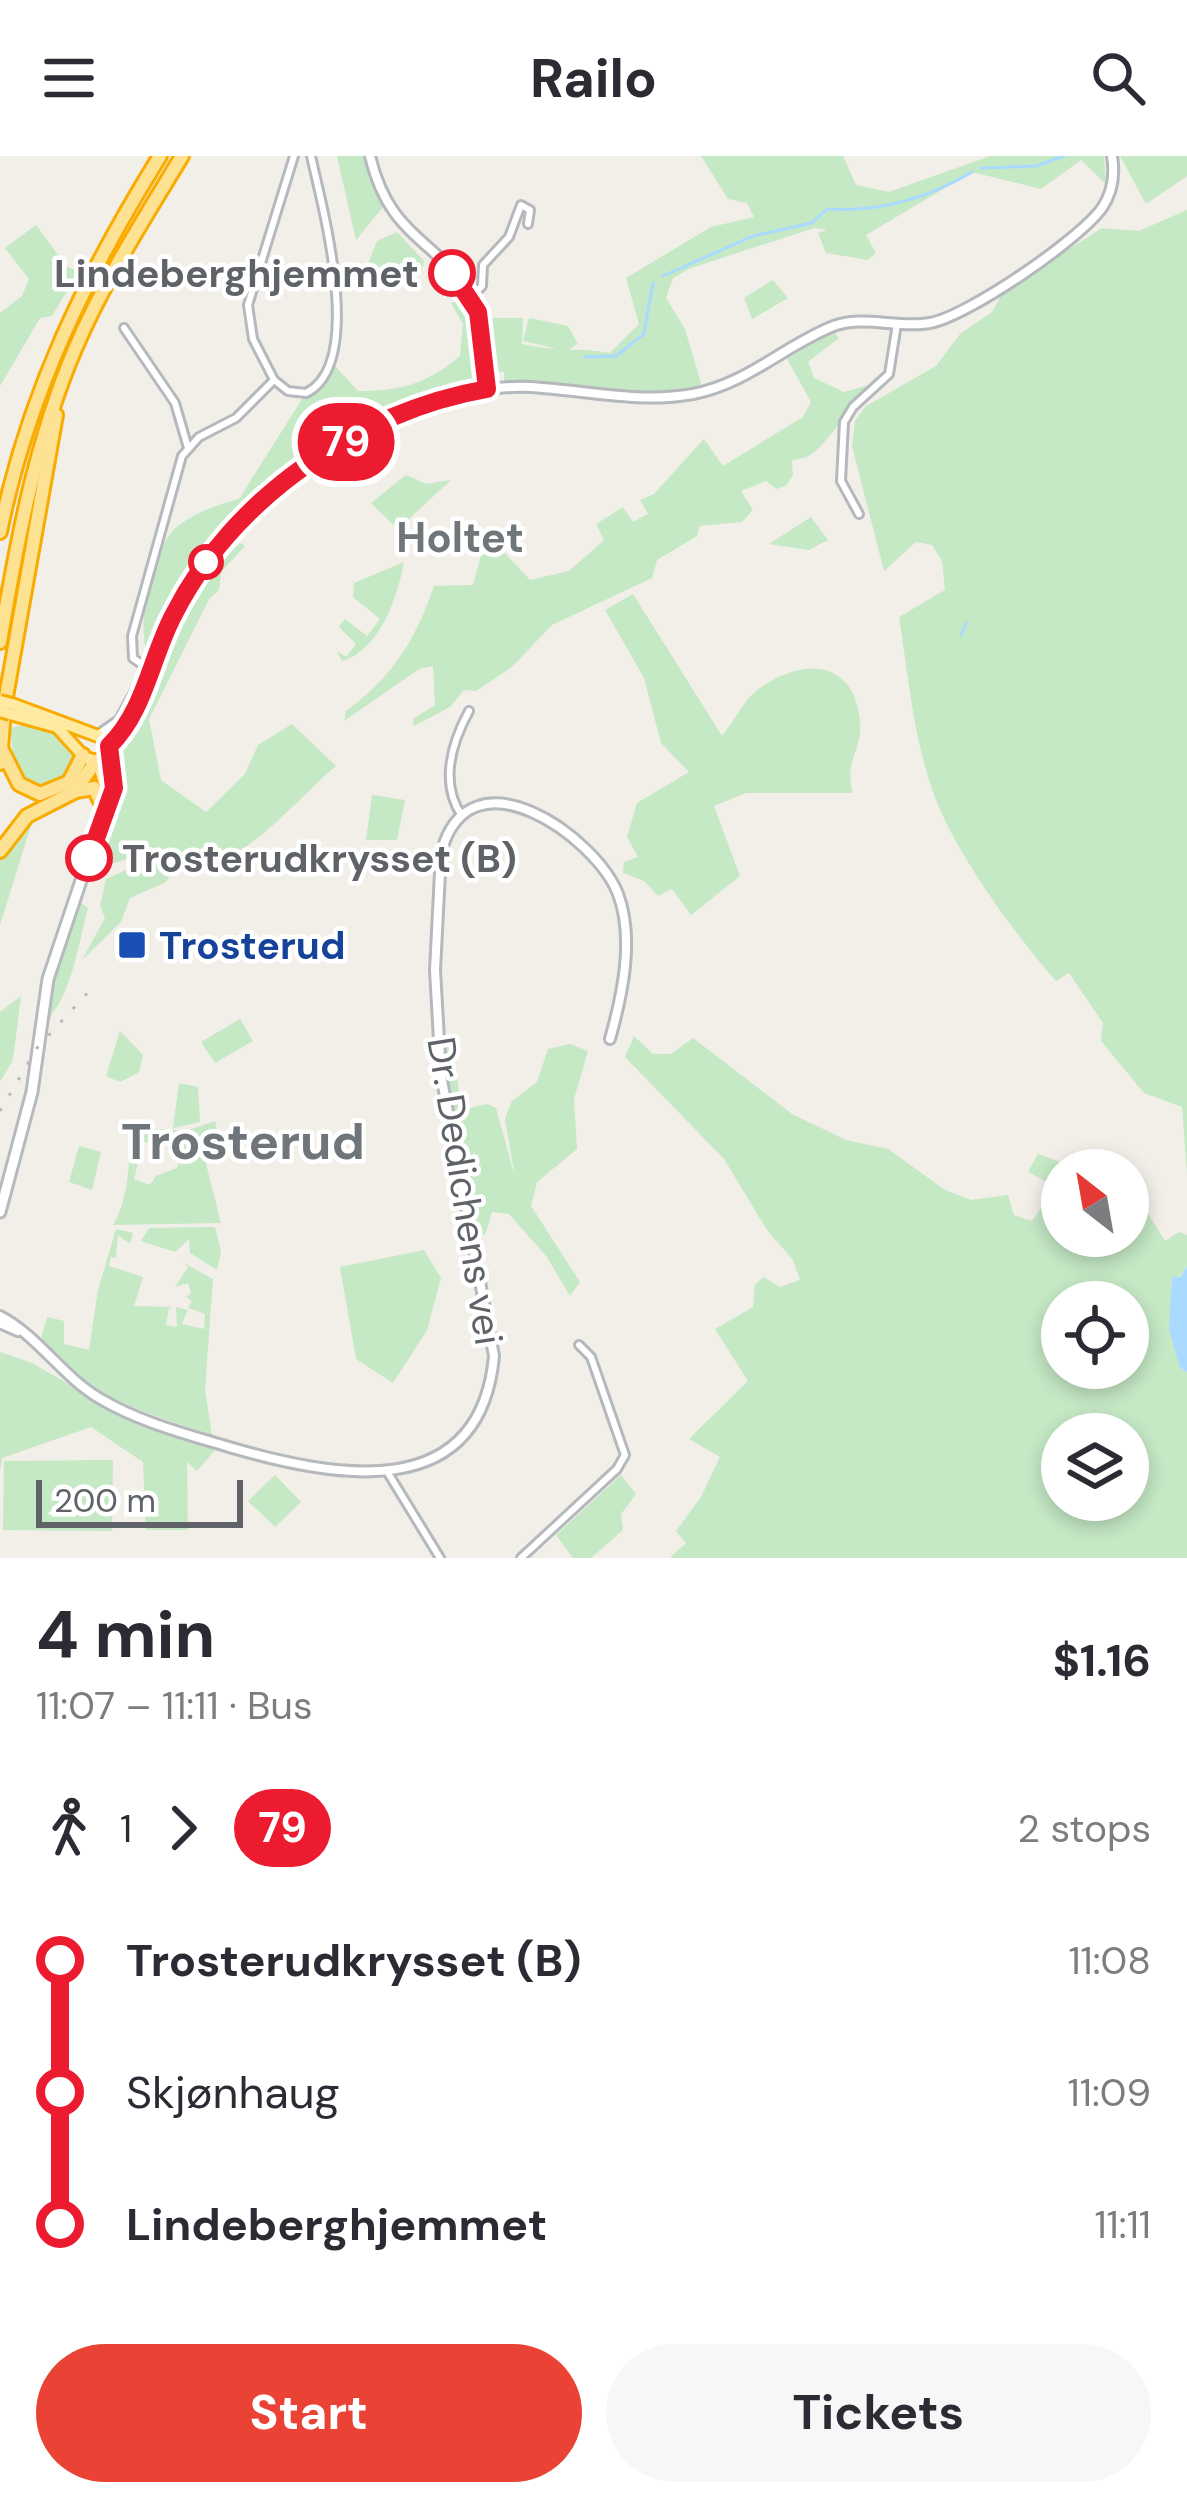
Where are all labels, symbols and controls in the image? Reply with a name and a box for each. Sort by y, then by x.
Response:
text: Railo [530,43,657,114]
icon: menu [36,45,102,111]
icon: search [1085,45,1151,111]
place label: Lindeberghjemmet [54,248,419,299]
marker: Lindeberghjemmet [430,251,474,295]
line badge: 79 [292,403,400,481]
text: 79 [322,414,370,469]
district label: Holtet [396,510,524,565]
unlabelled marker [190,546,222,578]
place label: Trosterudkrysset (B) [122,833,517,884]
marker: Trosterudkrysset (B) [67,836,111,880]
place label: Trosterud [159,920,345,971]
marker: Trosterud [116,929,148,961]
street label: Dr. Dedichens vei [415,1033,515,1349]
district label: Trosterud [121,1108,365,1175]
north arrow [1041,1149,1149,1257]
map controls [1041,1149,1149,1521]
button: locate [1041,1281,1149,1389]
button: layers [1041,1413,1149,1521]
scale bar [36,1474,243,1527]
text: 200 m [54,1479,156,1522]
text: 4 min [36,1592,215,1677]
text: $1.16 [1053,1631,1151,1690]
text: 11:07 – 11:11 · Bus [36,1680,312,1731]
icon: walk [36,1795,102,1861]
icon: forward [150,1795,216,1861]
text: 79 [258,1800,307,1855]
text: 1 [120,1803,132,1854]
text: 2 stops [1018,1803,1151,1854]
text: Trosterudkrysset (B) [126,1931,582,1990]
text: 11:08 [1068,1935,1151,1986]
text: Skjønhaug [126,2063,340,2122]
text: 11:09 [1068,2067,1151,2118]
text: Lindeberghjemmet [126,2195,547,2254]
text: 11:11 [1094,2199,1151,2250]
button: Start [36,2344,582,2482]
button: Tickets [606,2344,1151,2482]

